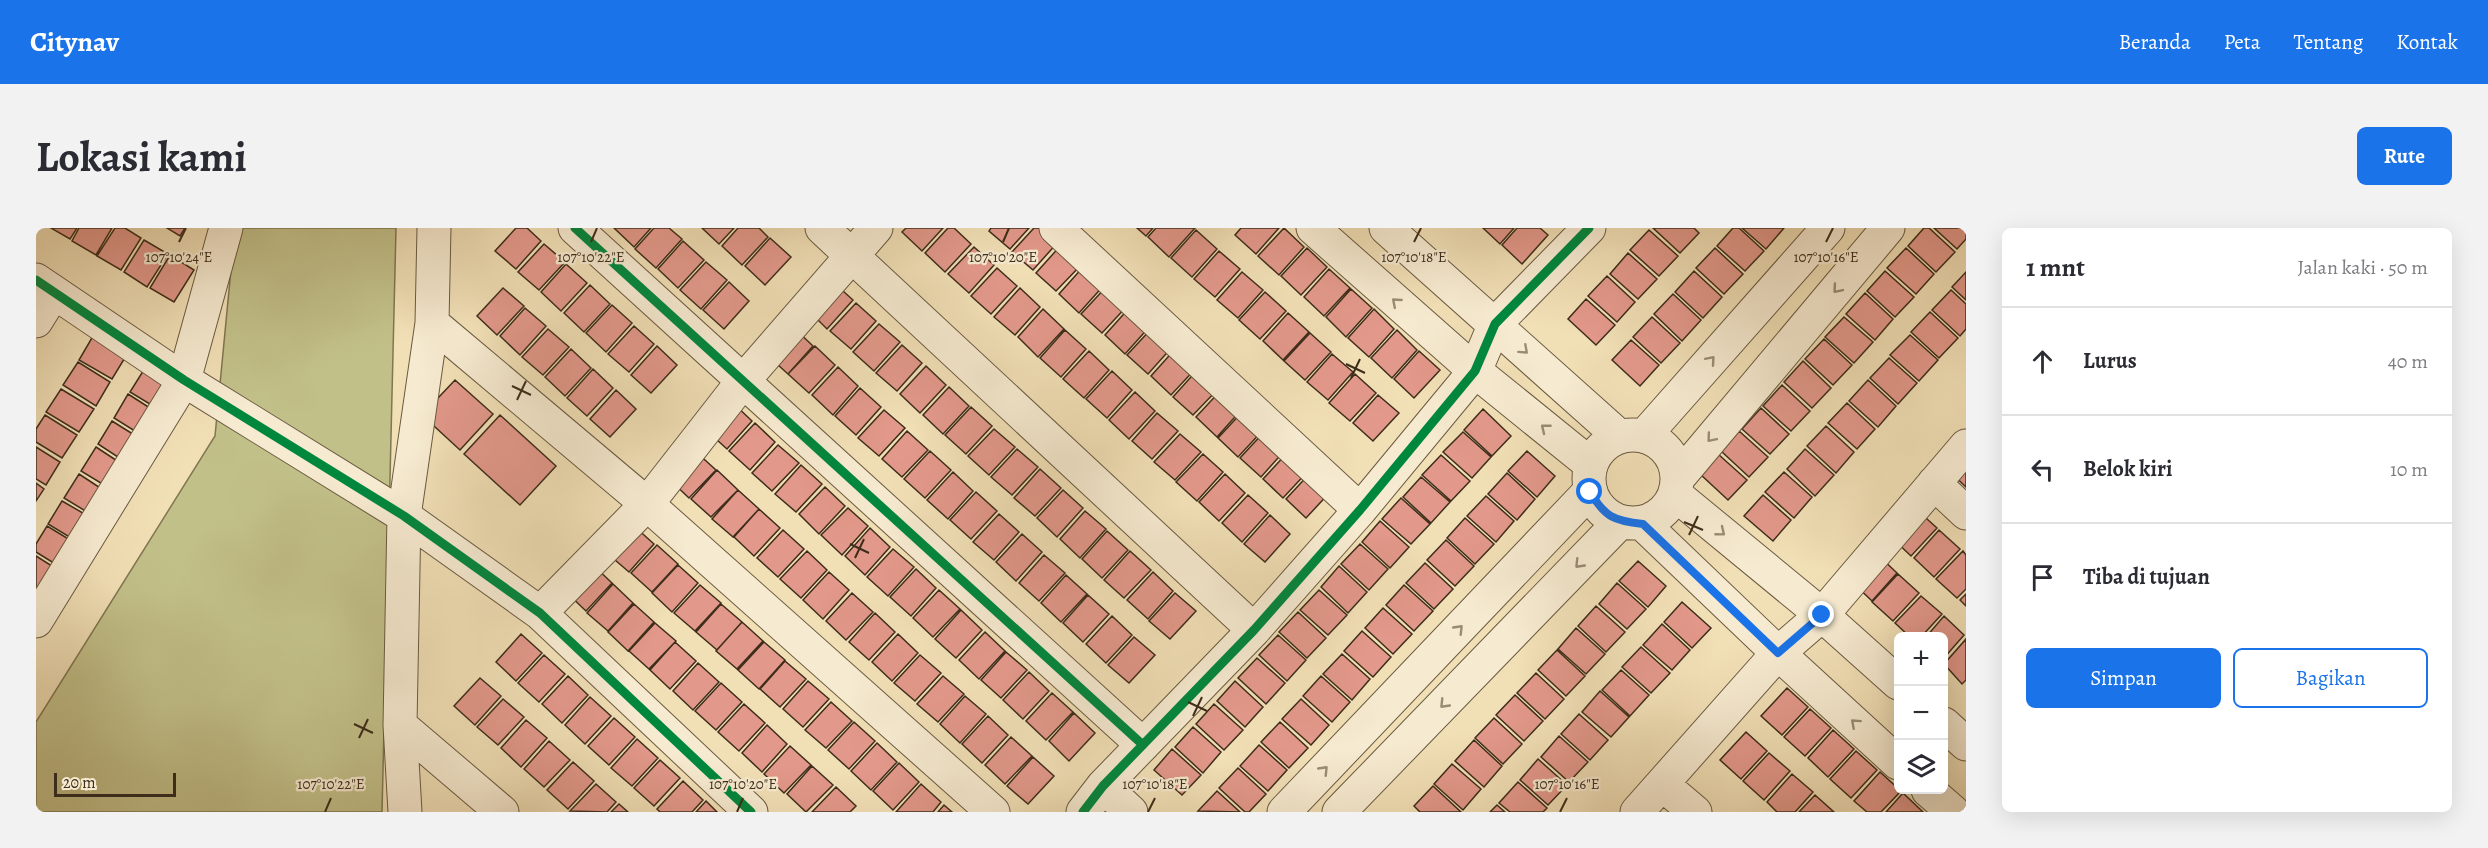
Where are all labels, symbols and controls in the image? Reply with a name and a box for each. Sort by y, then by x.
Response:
text: Citynav [30,23,119,61]
text: Beranda [2119,28,2191,56]
text: Peta [2224,28,2260,56]
text: Tentang [2293,28,2363,56]
text: Kontak [2396,28,2458,56]
button: Rute [2357,127,2452,185]
text: Lokasi kami [36,128,247,185]
text: 107°10'24"E [146,247,212,267]
text: 107°10'22"E [557,247,625,267]
text: 107°10'20"E [969,247,1037,267]
text: 107°10'18"E [1381,247,1447,267]
text: 107°10'16"E [1793,247,1859,267]
text: 1 mnt [2026,250,2085,285]
text: Jalan kaki · 50 m [2297,254,2428,281]
one-way arrow [1833,282,1844,293]
one-way arrow [1392,298,1403,309]
one-way arrow [1517,343,1528,354]
icon: ahead [2026,345,2059,378]
text: Lurus [2083,346,2137,376]
text: 40 m [2388,348,2428,375]
one-way arrow [1704,356,1715,367]
one-way arrow [1541,424,1552,435]
one-way arrow [1708,431,1719,442]
icon: left [2026,453,2059,486]
text: Belok kiri [2083,454,2172,484]
text: 10 m [2390,456,2428,483]
route start [1576,478,1602,504]
one-way arrow [1714,525,1725,536]
one-way arrow [1576,556,1587,567]
icon: arrive [2026,561,2059,594]
text: Tiba di tujuan [2083,562,2210,592]
route end [1808,601,1834,627]
one-way arrow [1452,625,1463,635]
map controls [1894,632,1948,794]
button: + [1894,632,1948,686]
button: Simpan [2026,648,2221,708]
button: Bagikan [2233,648,2428,708]
button: − [1894,686,1948,740]
one-way arrow [1440,697,1451,708]
one-way arrow [1851,719,1862,730]
button: layers [1894,740,1948,794]
one-way arrow [1317,766,1328,776]
scale bar [54,770,176,798]
text: 20 m [63,772,96,794]
text: 107°10'22"E [297,774,365,794]
text: 107°10'20"E [709,774,777,794]
text: 107°10'18"E [1122,774,1188,794]
text: 107°10'16"E [1534,774,1600,794]

